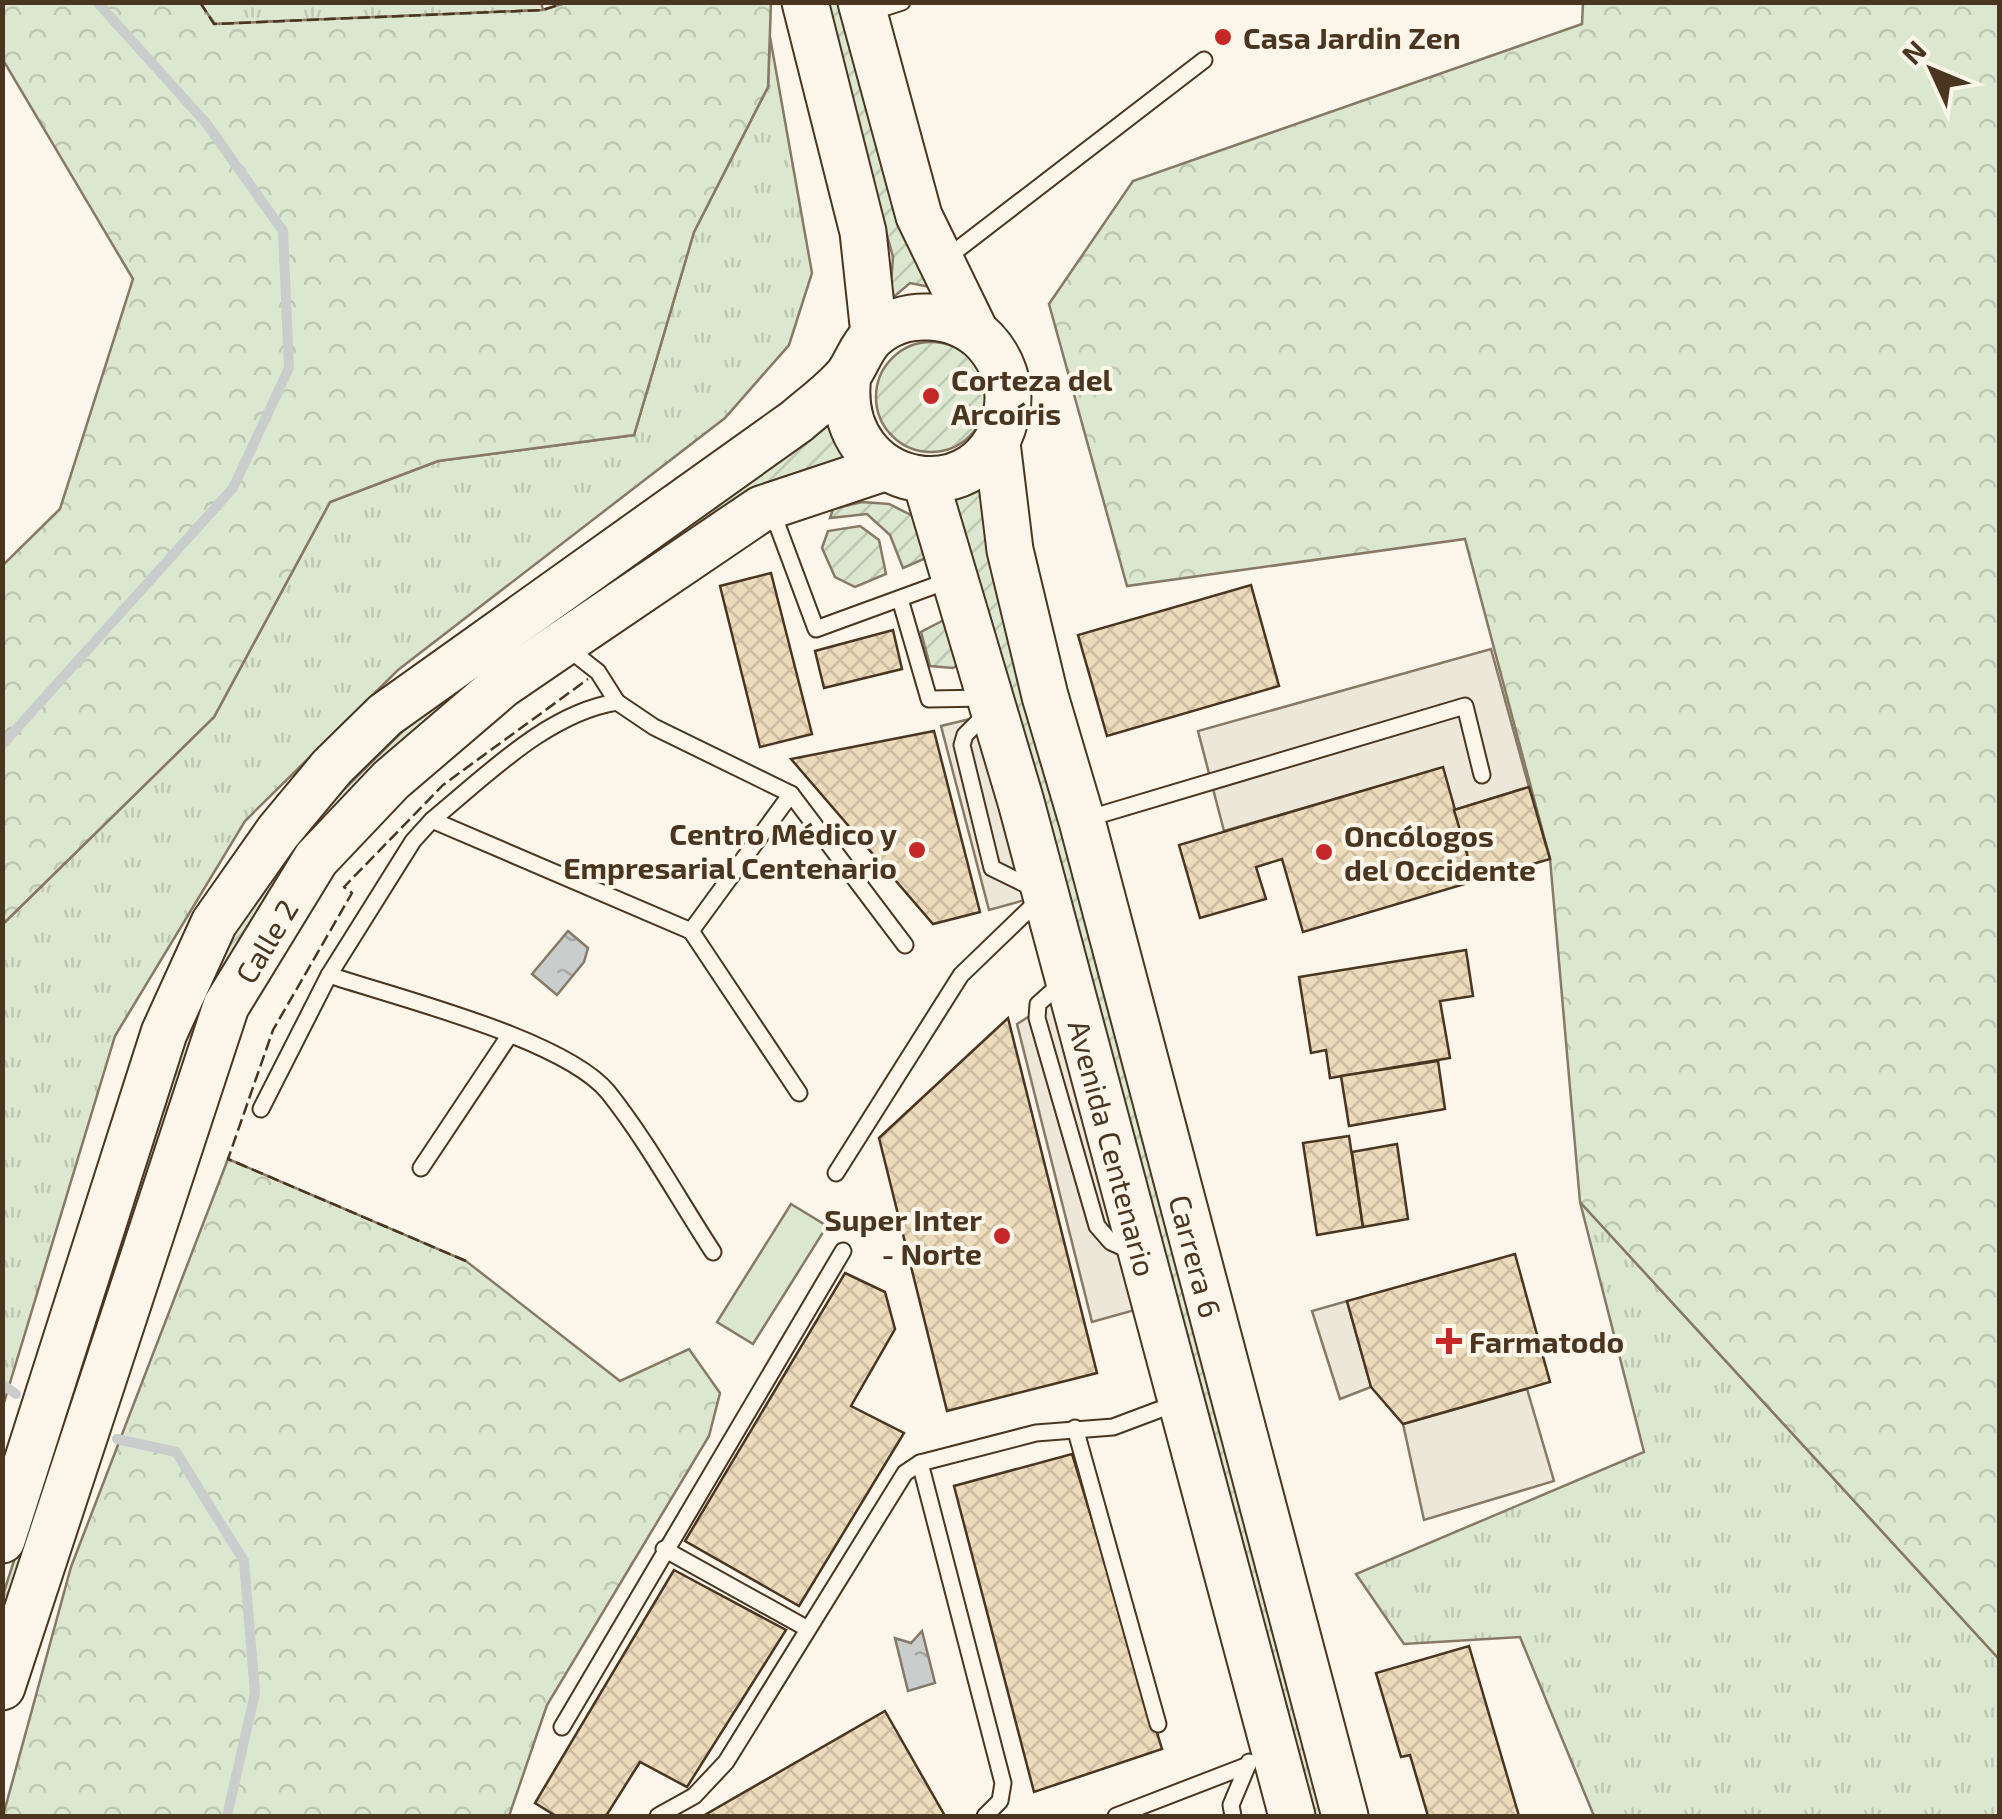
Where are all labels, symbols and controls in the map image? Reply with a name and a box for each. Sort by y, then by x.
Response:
place label: Casa Jardin Zen [1243,19,1461,55]
north arrow [1882,20,1982,120]
marker: Casa Jardin Zen [1212,26,1234,48]
text: N [1894,33,1933,71]
place label: Corteza del Arcoíris [951,361,1113,431]
marker: Corteza del Arcoíris [920,385,942,407]
place label: Centro Médico y Empresarial Centenario [563,815,897,885]
place label: Oncólogos del Occidente [1344,817,1536,887]
marker: Centro Médico y Empresarial Centenario [906,839,928,861]
marker: Oncólogos del Occidente [1313,841,1335,863]
street label: Calle 2 [227,893,305,989]
street label: Avenida Centenario [1061,1016,1165,1280]
street label: Carrera 6 [1162,1191,1230,1321]
place label: Super Inter - Norte [824,1201,982,1271]
marker: Super Inter - Norte [991,1225,1013,1247]
place label: Farmatodo [1469,1323,1624,1359]
marker: Farmatodo [1438,1330,1460,1352]

